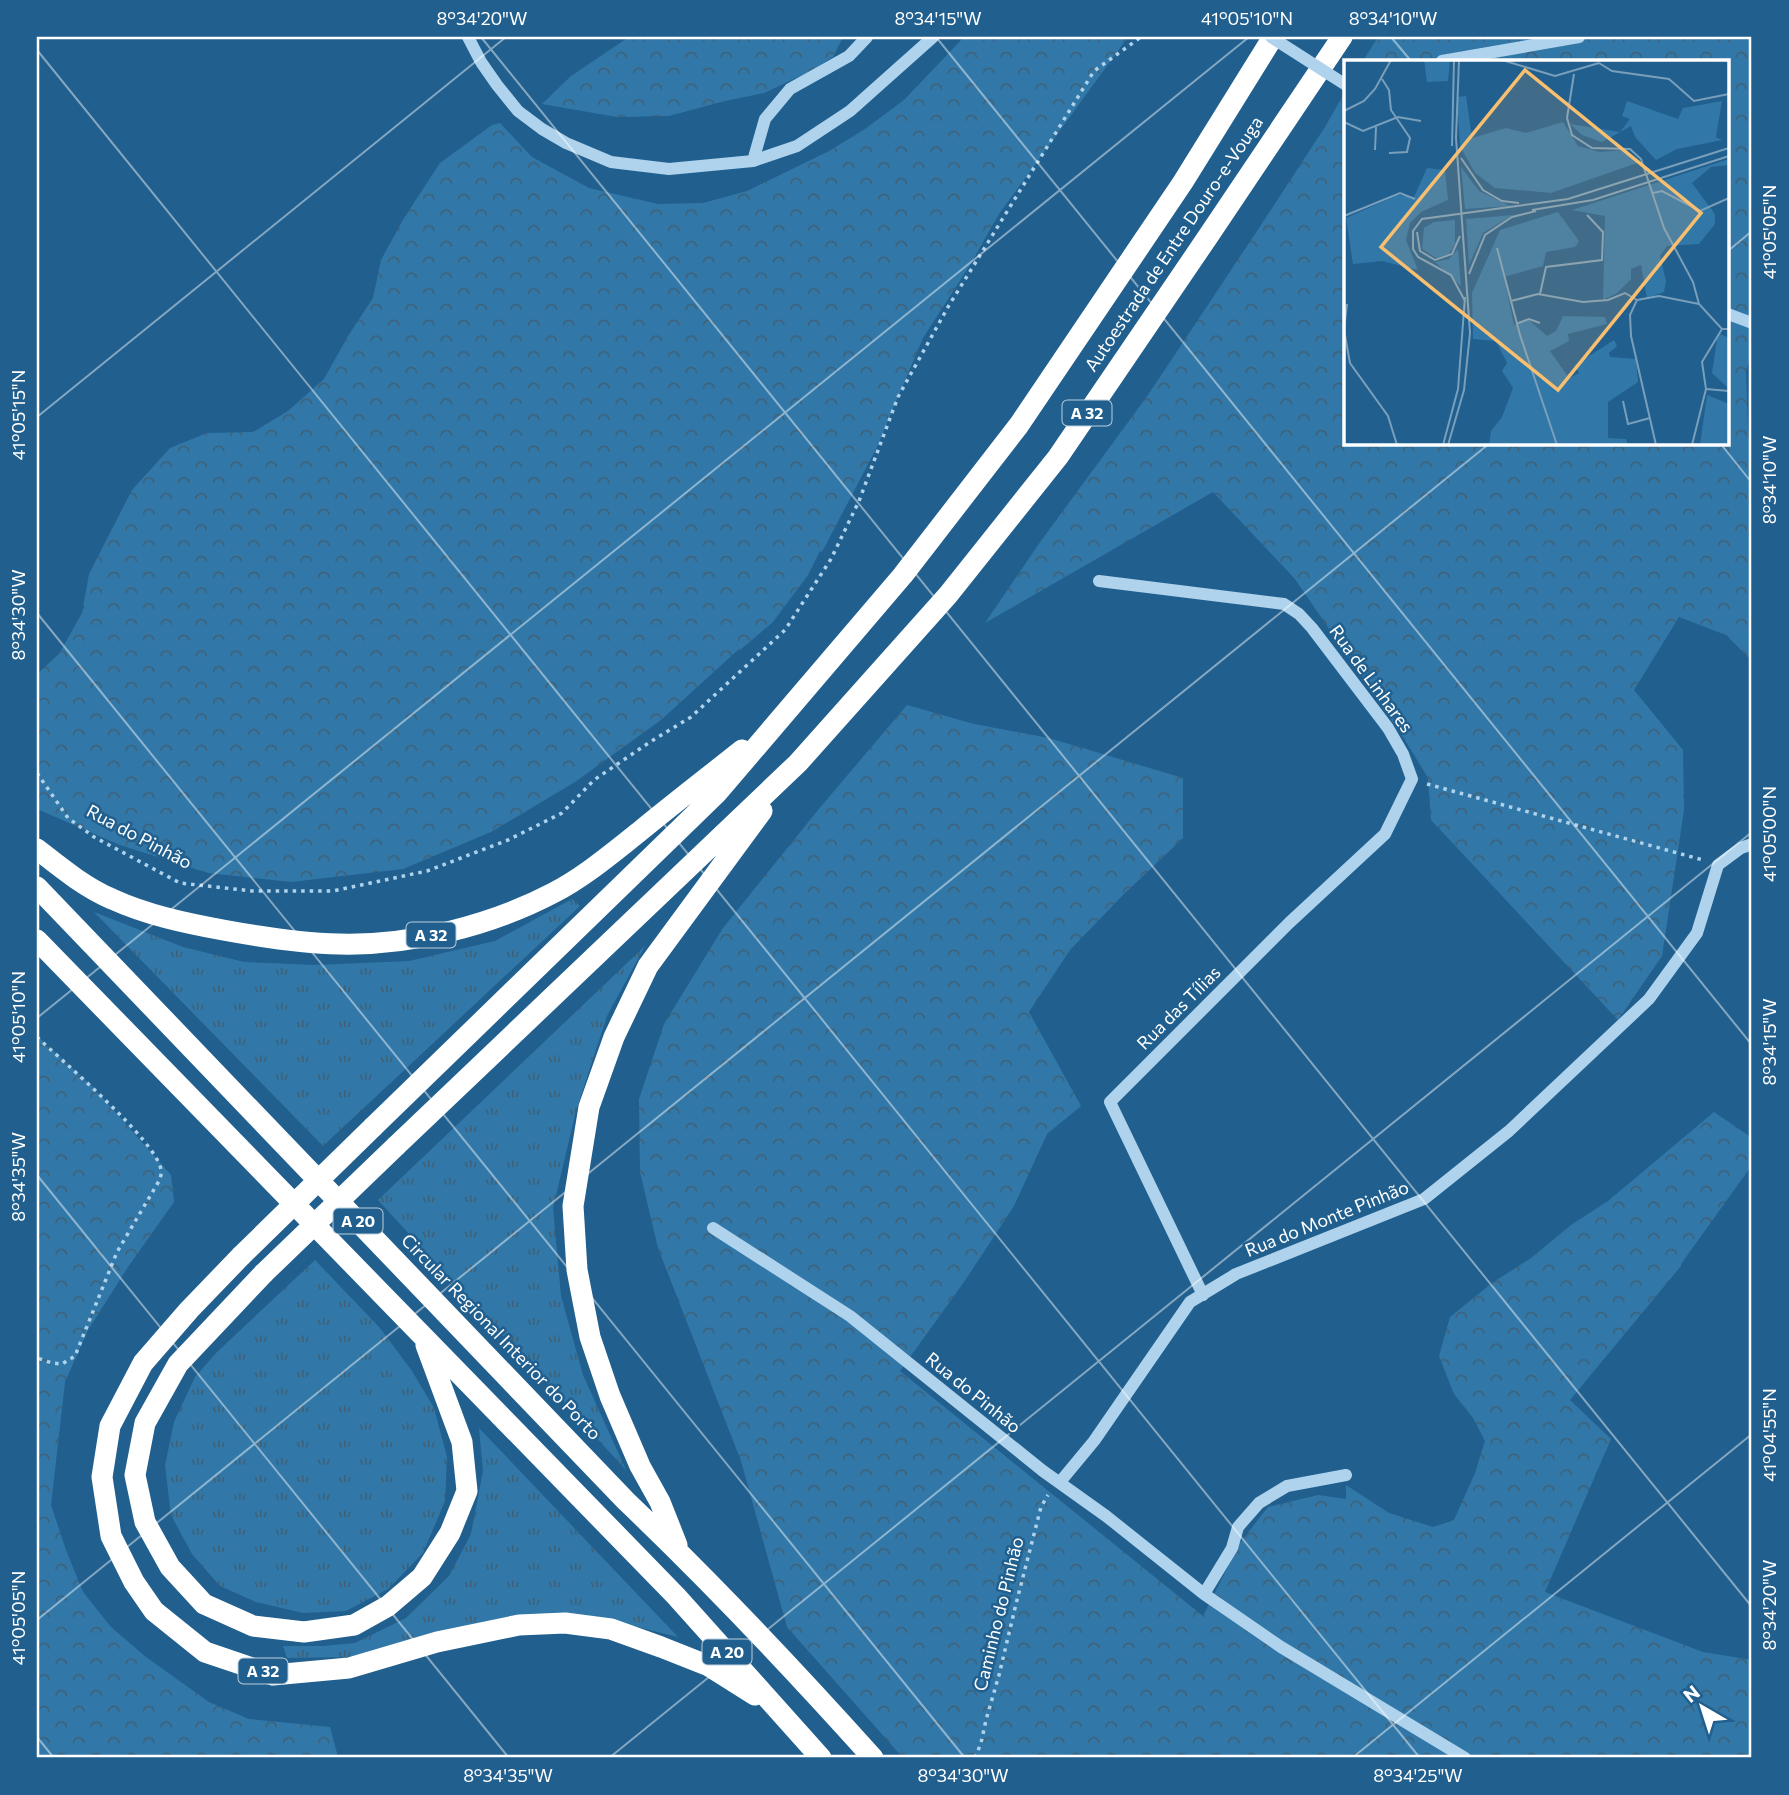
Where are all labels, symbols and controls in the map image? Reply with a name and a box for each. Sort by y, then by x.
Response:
text: 8°34'20"W [437,7,527,29]
text: 8°34'15"W [894,7,982,29]
text: 41°05'10"N [1201,7,1293,29]
text: 8°34'10"W [1349,7,1437,29]
inset map [1344,60,1730,444]
street label: Autoestrada de Entre Douro-e-Vouga [1079,112,1267,375]
text: 41°05'05"N [1758,185,1780,279]
text: 41°05'15"N [7,370,29,460]
road number: A 32 [1062,400,1112,426]
text: 8°34'10"W [1758,436,1780,524]
text: 8°34'30"W [7,569,29,661]
street label: Rua de Linhares [1325,620,1418,737]
text: 41°05'00"N [1758,786,1780,882]
street label: Rua do Pinhão [83,799,196,873]
road number: A 32 [406,923,456,948]
street label: Rua das Tílias [1132,961,1225,1054]
text: 41°05'10"N [7,971,29,1063]
text: 8°34'15"W [1758,998,1780,1086]
text: 8°34'35"W [7,1132,29,1222]
street label: Rua do Monte Pinhão [1242,1175,1412,1261]
road number: A 20 [334,1208,382,1233]
street label: Circular Regional Interior do Porto [397,1229,606,1444]
street label: Rua do Pinhão [922,1347,1026,1437]
text: 41°04'55"N [1758,1388,1780,1482]
street label: Caminho do Pinhão [968,1534,1028,1693]
text: 8°34'20"W [1758,1560,1780,1650]
text: 41°05'05"N [7,1571,29,1665]
road number: A 20 [702,1640,752,1664]
road number: A 32 [238,1658,288,1684]
north arrow [1666,1672,1736,1742]
text: N [1678,1680,1704,1707]
text: 8°34'35"W [463,1764,553,1786]
text: 8°34'30"W [917,1764,1009,1786]
text: 8°34'25"W [1373,1764,1463,1786]

